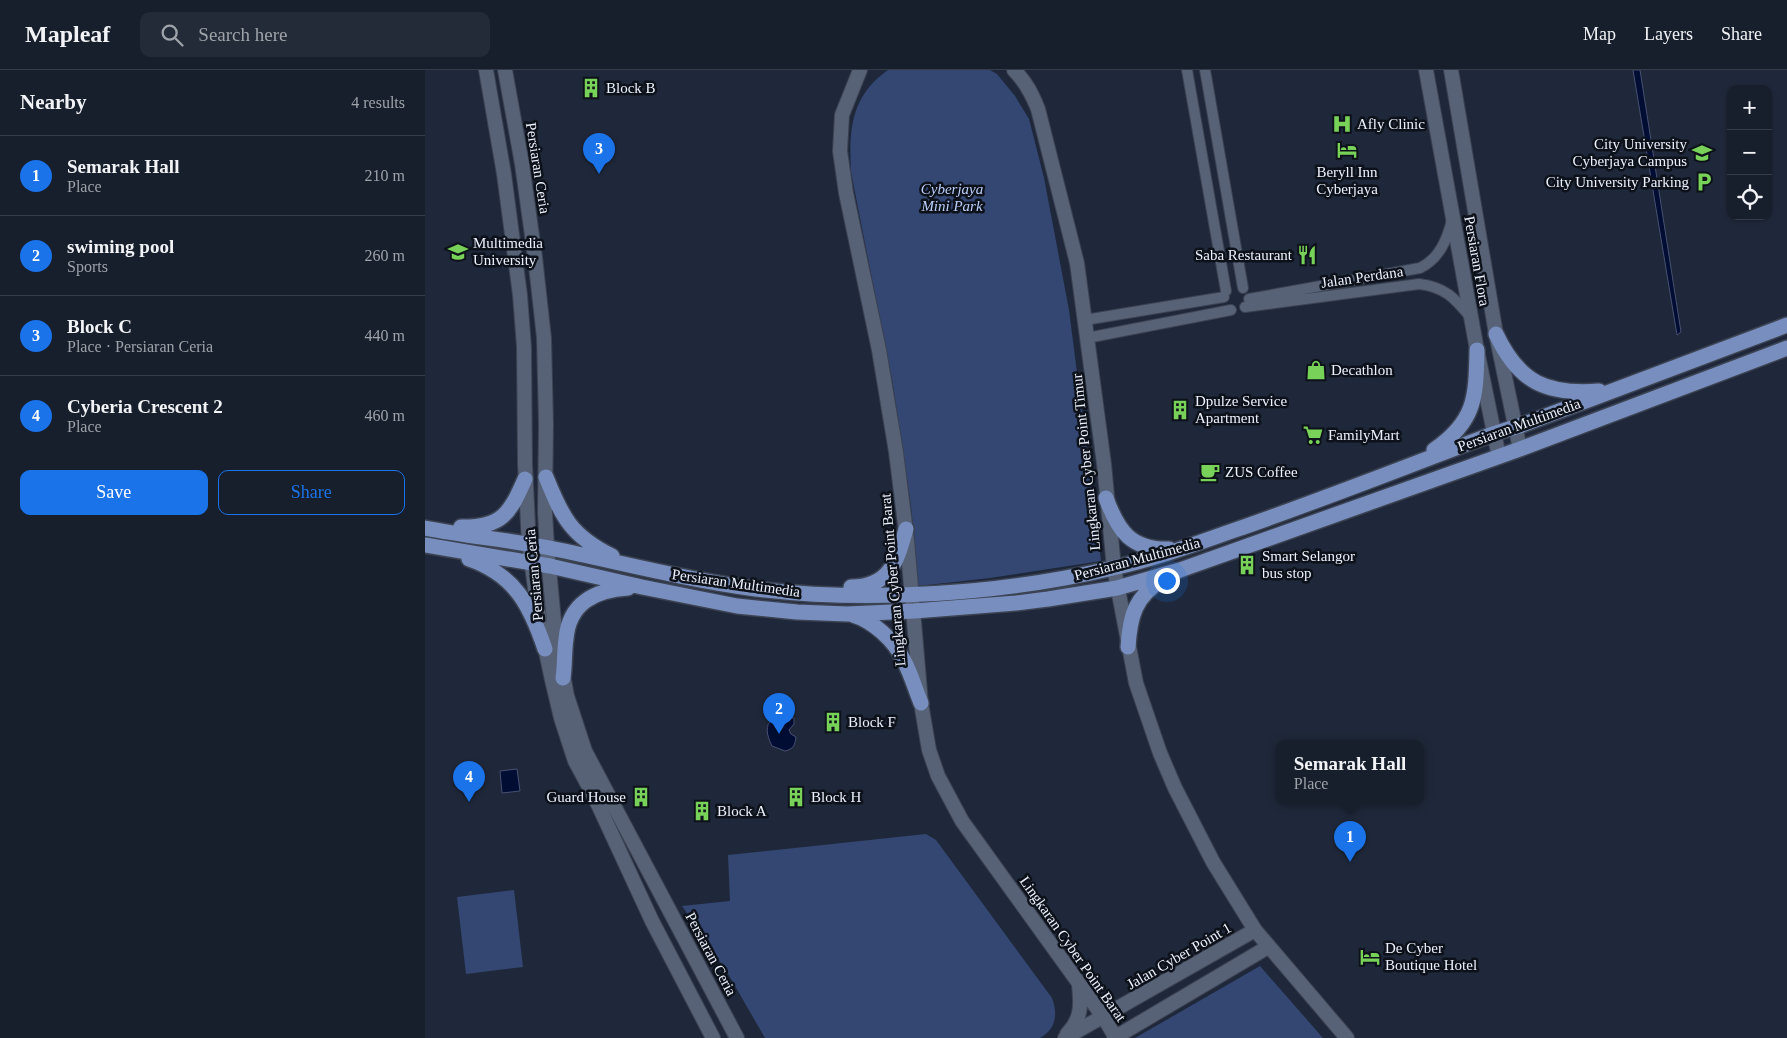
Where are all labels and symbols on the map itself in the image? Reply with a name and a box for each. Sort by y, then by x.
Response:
building icon: Block B [580,77,602,99]
place label: Block B [606,80,656,96]
hospital icon: Afly Clinic [1331,113,1353,135]
place label: Afly Clinic [1357,116,1425,132]
street label: Persiaran Ceria [523,121,553,215]
pin: 3 [583,133,615,174]
place label: City University Cyberjaya Campus [1572,136,1687,169]
hotel icon: Beryll Inn Cyberjaya [1336,139,1358,161]
school or university icon: City University Cyberjaya Campus [1691,142,1713,164]
place label: Beryll Inn Cyberjaya [1316,164,1378,197]
parking icon: City University Parking [1693,171,1715,193]
place label: City University Parking [1546,174,1689,190]
park label: Cyberjaya Mini Park [920,181,983,214]
street label: Persiaran Flora [1461,215,1493,308]
place label: Multimedia University [473,235,543,268]
school or university icon: Multimedia University [447,241,469,263]
restaurant icon: Saba Restaurant [1296,244,1318,266]
place label: Saba Restaurant [1195,247,1293,263]
street label: Jalan Perdana [1320,263,1404,291]
shop icon: Decathlon [1305,359,1327,381]
place label: Decathlon [1331,362,1393,378]
street label: Lingkaran Cyber Point Timur [1069,373,1103,551]
place label: Dpulze Service Apartment [1195,393,1287,426]
street label: Persiaran Multimedia [1455,395,1583,455]
building icon: Dpulze Service Apartment [1169,399,1191,421]
supermarket icon: FamilyMart [1302,424,1324,446]
place label: FamilyMart [1328,427,1400,443]
cafe icon: ZUS Coffee [1199,461,1221,483]
place label: ZUS Coffee [1225,464,1298,480]
street label: Lingkaran Cyber Point Barat [877,492,909,667]
street label: Persiaran Ceria [522,528,546,622]
street label: Persiaran Multimedia [1072,534,1202,583]
place label: Smart Selangor bus stop [1262,548,1355,581]
building icon: Smart Selangor bus stop [1236,554,1258,576]
street label: Persiaran Multimedia [671,566,802,600]
your location [1154,568,1180,594]
pin: 2 [763,693,795,734]
building icon: Block F [822,711,844,733]
place label: Block F [848,714,896,730]
pin: 4 [453,761,485,802]
building icon: Guard House [630,786,652,808]
building icon: Block H [785,786,807,808]
place label: Guard House [546,789,626,805]
place label: Block H [811,789,862,805]
building icon: Block A [691,800,713,822]
place label: Block A [717,803,767,819]
pin: 1 [1334,821,1366,862]
street label: Lingkaran Cyber Point Barat [1017,873,1130,1025]
street label: Persiaran Ceria [682,910,740,999]
street label: Jalan Cyber Point 1 [1124,920,1234,992]
place label: De Cyber Boutique Hotel [1385,940,1477,973]
hotel icon: De Cyber Boutique Hotel [1359,946,1381,968]

